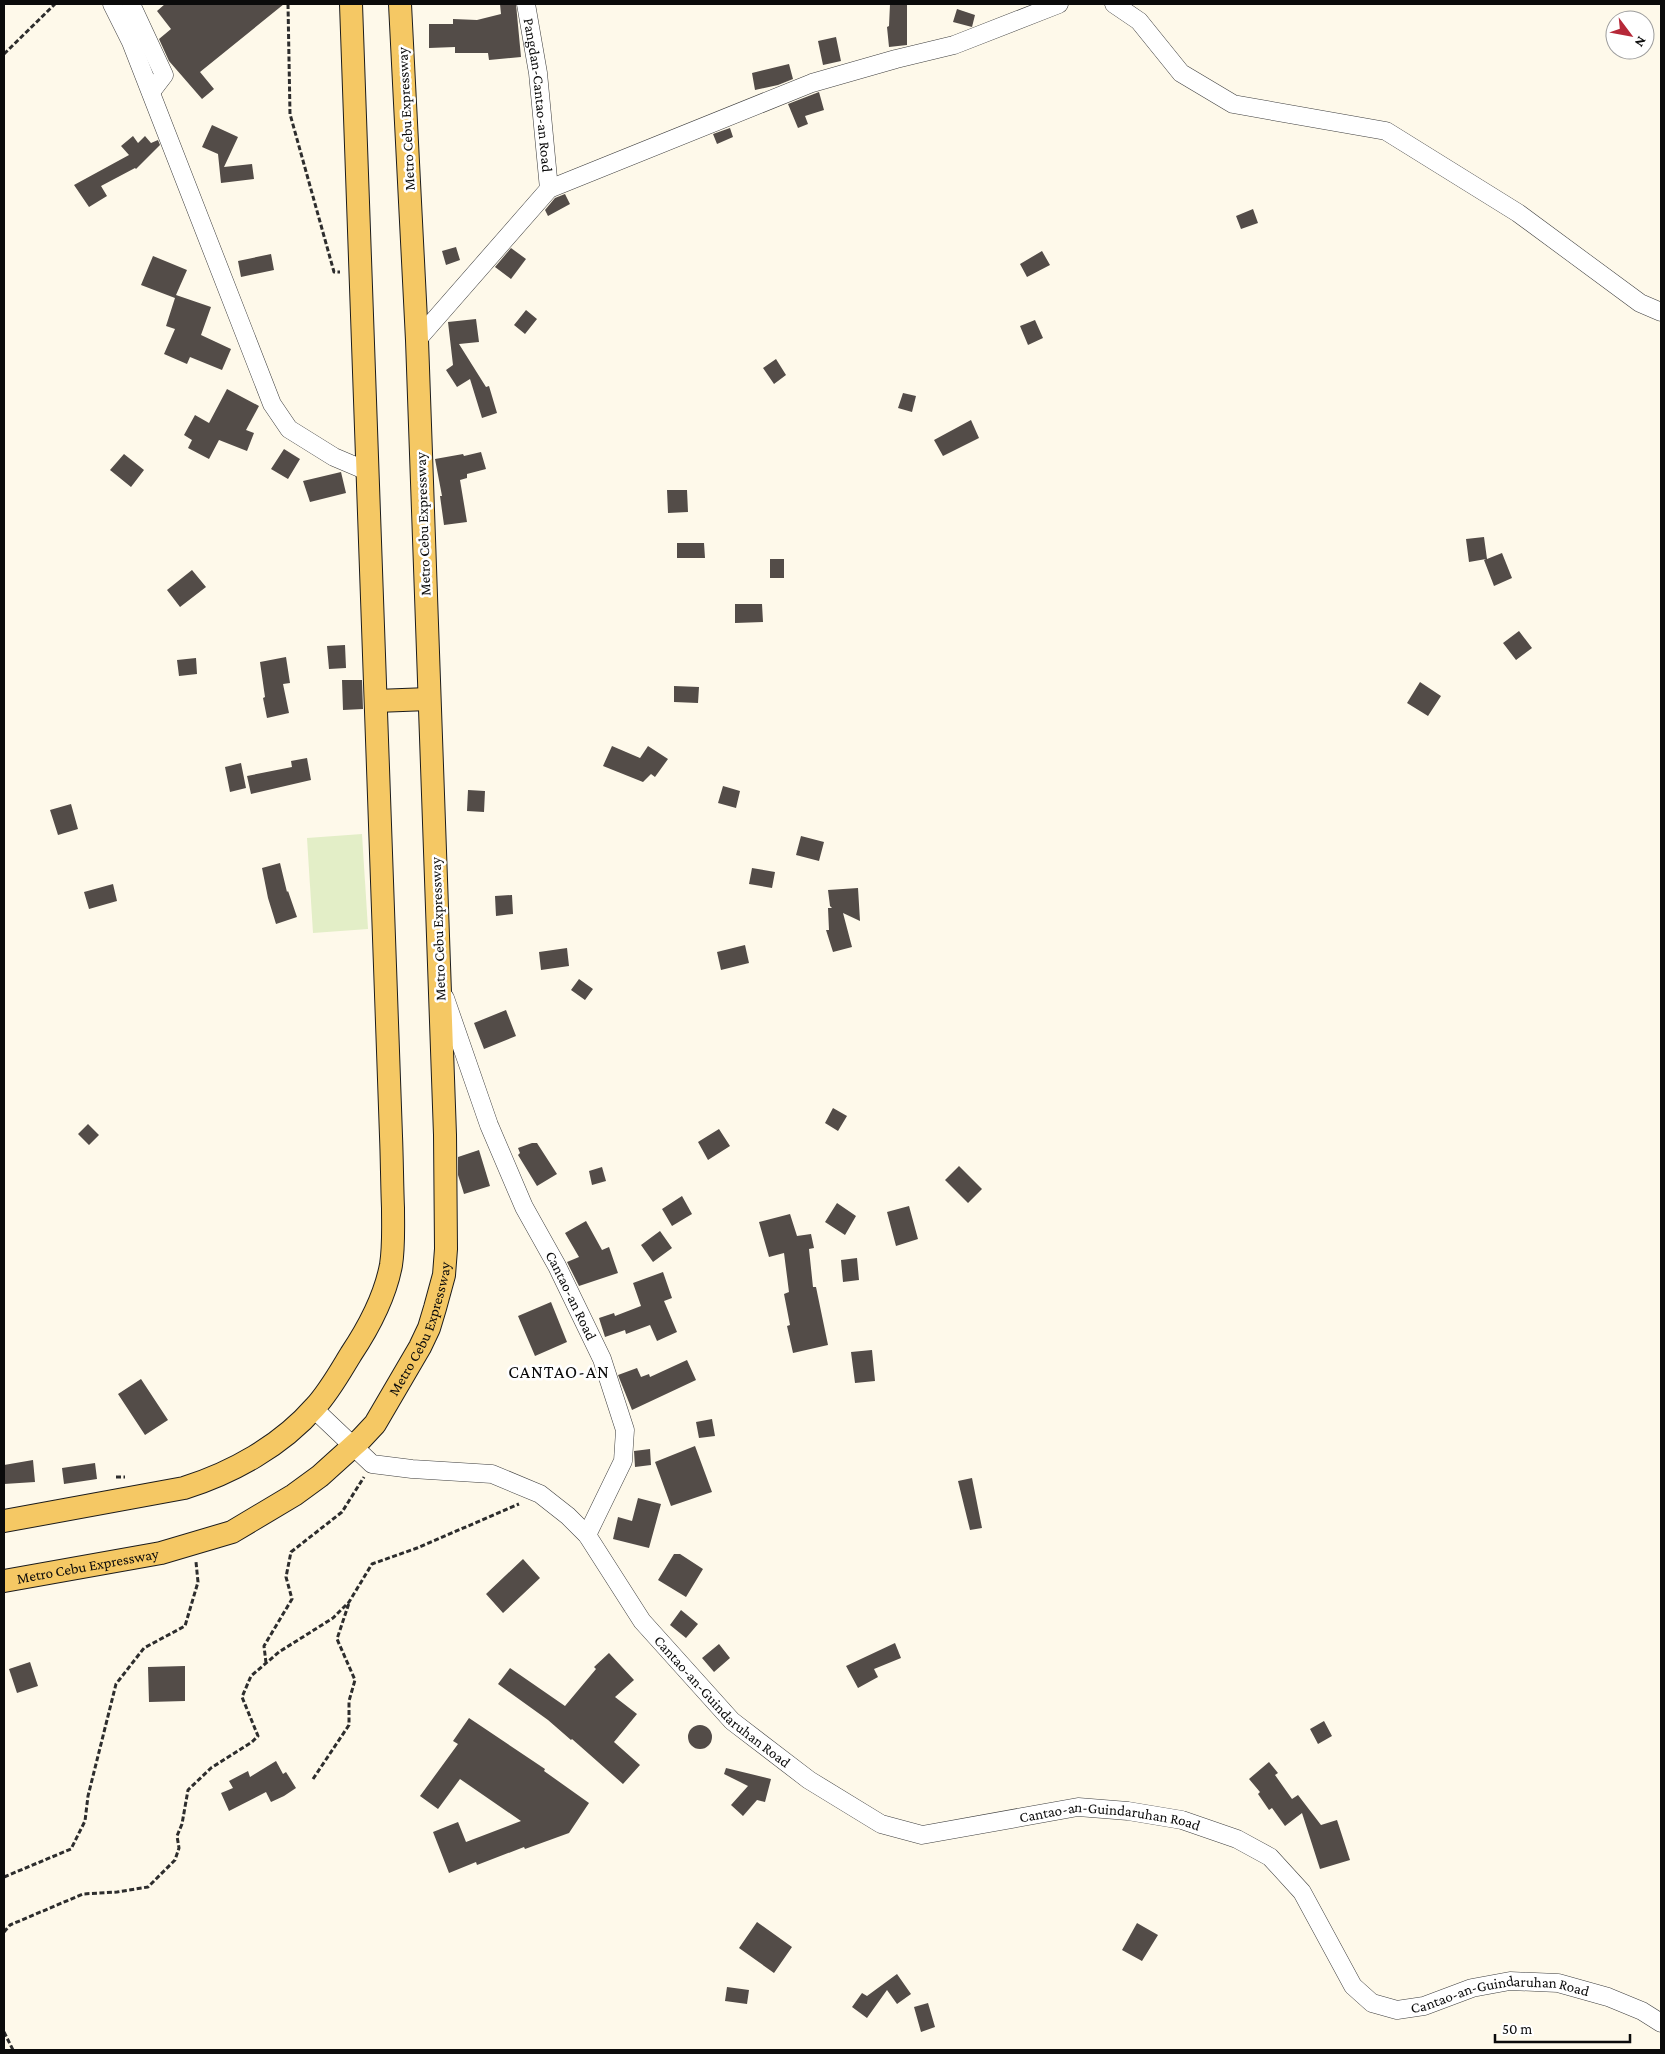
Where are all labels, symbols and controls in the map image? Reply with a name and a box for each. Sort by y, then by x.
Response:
north arrow [1605,10,1655,60]
street label: Pangdan-Cantao-an Road [521,17,555,173]
text: N [1631,34,1650,51]
street label: Metro Cebu Expressway [394,47,419,191]
street label: Metro Cebu Expressway [412,452,435,596]
street label: Metro Cebu Expressway [427,857,450,1001]
street label: Cantao-an Road [542,1248,600,1343]
street label: Metro Cebu Expressway [385,1261,454,1398]
district label: CANTAO-AN [508,1362,610,1382]
street label: Metro Cebu Expressway [15,1546,160,1587]
street label: Cantao-an-Guindaruhan Road [651,1632,793,1771]
street label: Cantao-an-Guindaruhan Road [1018,1799,1203,1834]
street label: Cantao-an-Guindaruhan Road [1410,1972,1591,2016]
scale bar [1495,2012,1630,2044]
text: 50 m [1502,2021,1532,2037]

